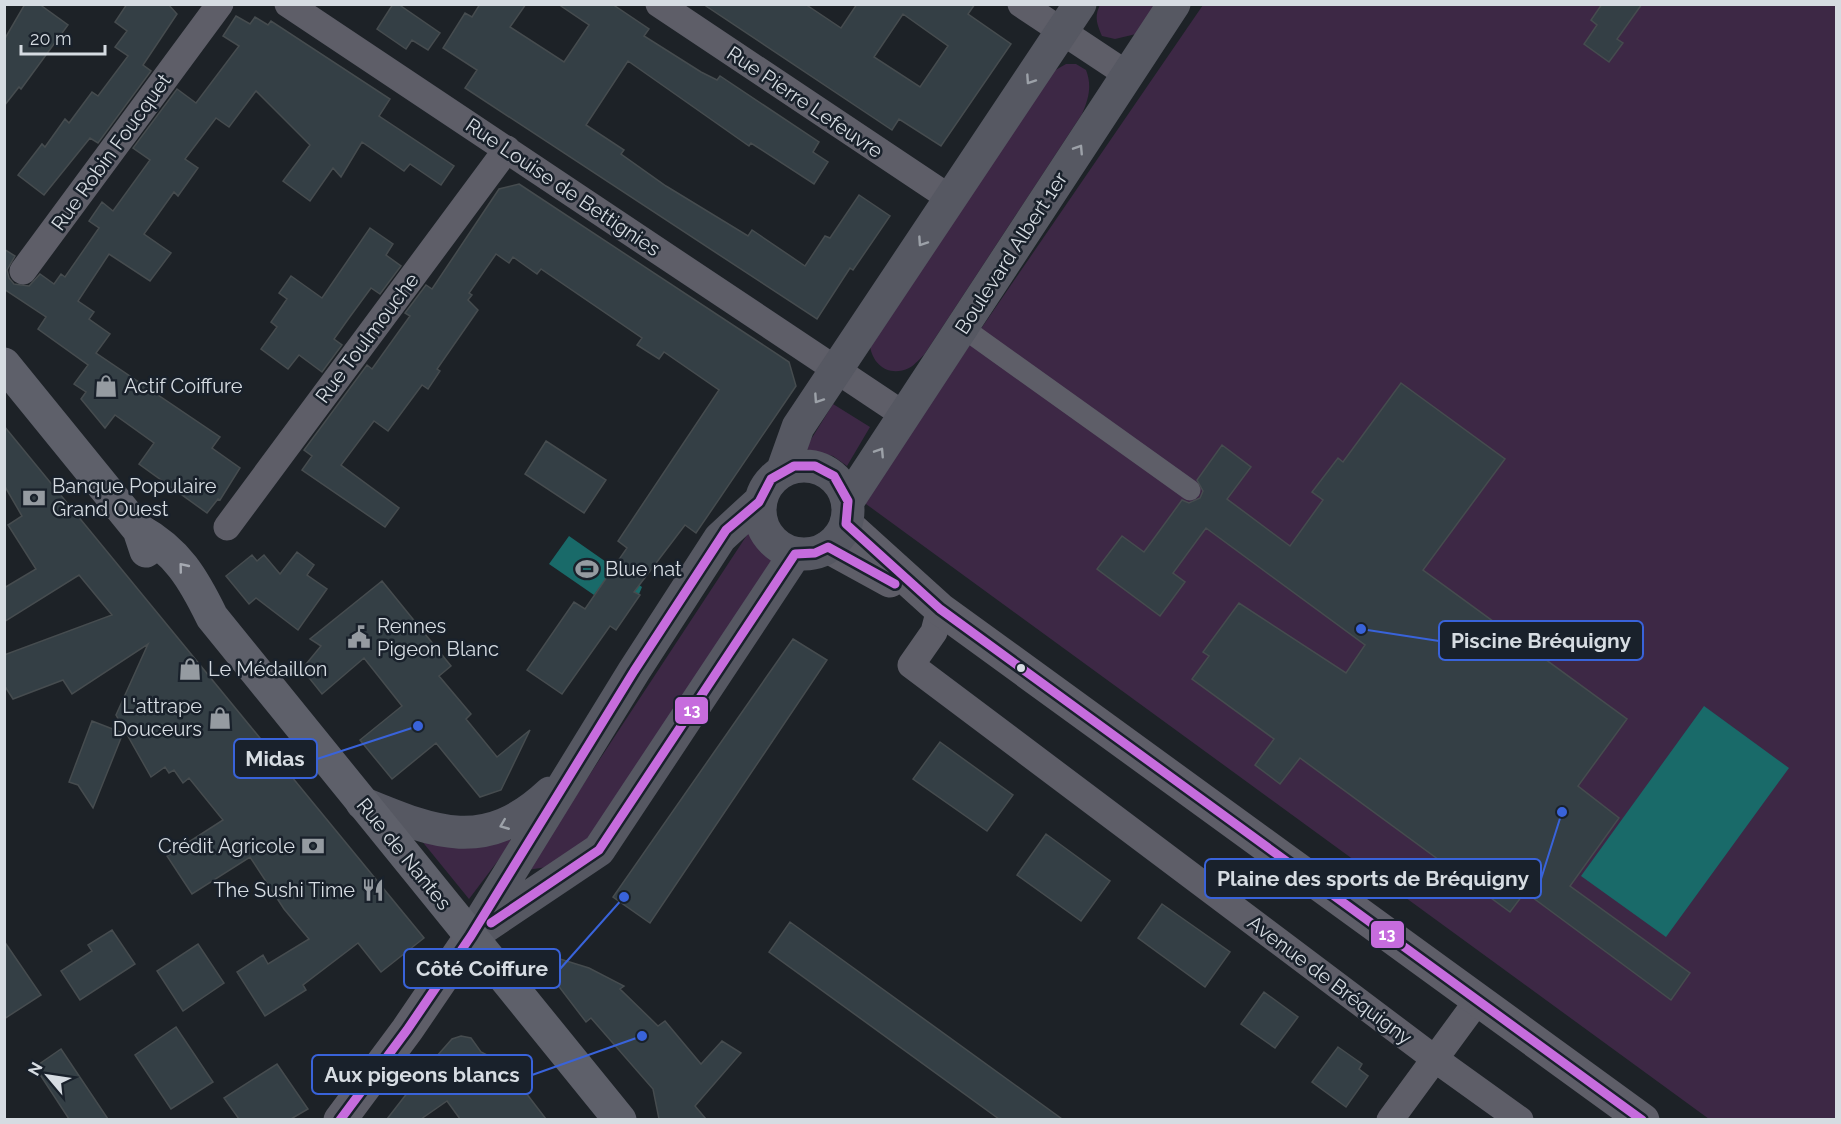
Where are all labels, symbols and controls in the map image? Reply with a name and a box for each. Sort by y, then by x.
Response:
scale bar [21,18,105,56]
text: 20 m [30,28,72,49]
street label: Rue Pierre Lefeuvre [723,41,888,163]
street label: Rue Robin Foucquet [46,69,176,235]
one-way arrow [1026,73,1037,84]
street label: Rue Louise de Bettignies [461,113,665,261]
one-way arrow [1072,145,1083,156]
street label: Boulevard Albert 1er [950,168,1072,338]
one-way arrow [918,236,929,247]
street label: Rue Toulmouche [310,268,424,408]
shop icon: Actif Coiffure [93,373,119,399]
place label: Actif Coiffure [124,374,243,398]
one-way arrow [814,392,825,403]
one-way arrow [872,448,883,459]
place label: Banque Populaire Grand Ouest [52,474,217,521]
bank icon: Banque Populaire Grand Ouest [21,485,47,511]
sports icon: Blue nat [574,556,600,582]
place label: Blue nat [605,557,682,581]
one-way arrow [179,562,190,573]
place label: Rennes Pigeon Blanc [377,614,499,661]
callout: Piscine Bréquigny [1439,621,1643,660]
public building icon: Rennes Pigeon Blanc [346,624,372,650]
text: Piscine Bréquigny [1451,628,1632,653]
shop icon: Le Médaillon [177,656,203,682]
place label: Le Médaillon [208,657,328,681]
unlabelled marker [1015,662,1027,674]
place label: L'attrape Douceurs [113,694,202,741]
line badge: 13 [674,696,709,725]
text: 13 [684,701,700,720]
shop icon: L'attrape Douceurs [207,705,233,731]
callout: Midas [234,739,317,778]
text: Midas [245,746,305,771]
street label: Rue de Nantes [352,793,456,915]
one-way arrow [499,818,510,831]
bank icon: Crédit Agricole [300,833,326,859]
place label: Crédit Agricole [158,834,295,858]
callout: Plaine des sports de Bréquigny [1205,859,1541,898]
text: Plaine des sports de Bréquigny [1217,866,1529,891]
restaurant icon: The Sushi Time [360,877,386,903]
place label: The Sushi Time [213,878,355,902]
street label: Avenue de Bréquigny [1243,910,1417,1050]
line badge: 13 [1370,920,1405,949]
text: 13 [1379,925,1395,944]
callout: Côté Coiffure [404,949,560,988]
text: Côté Coiffure [416,956,548,981]
north arrow [18,1046,78,1106]
callout: Aux pigeons blancs [312,1055,532,1094]
text: N [24,1059,47,1079]
text: Aux pigeons blancs [324,1062,520,1087]

